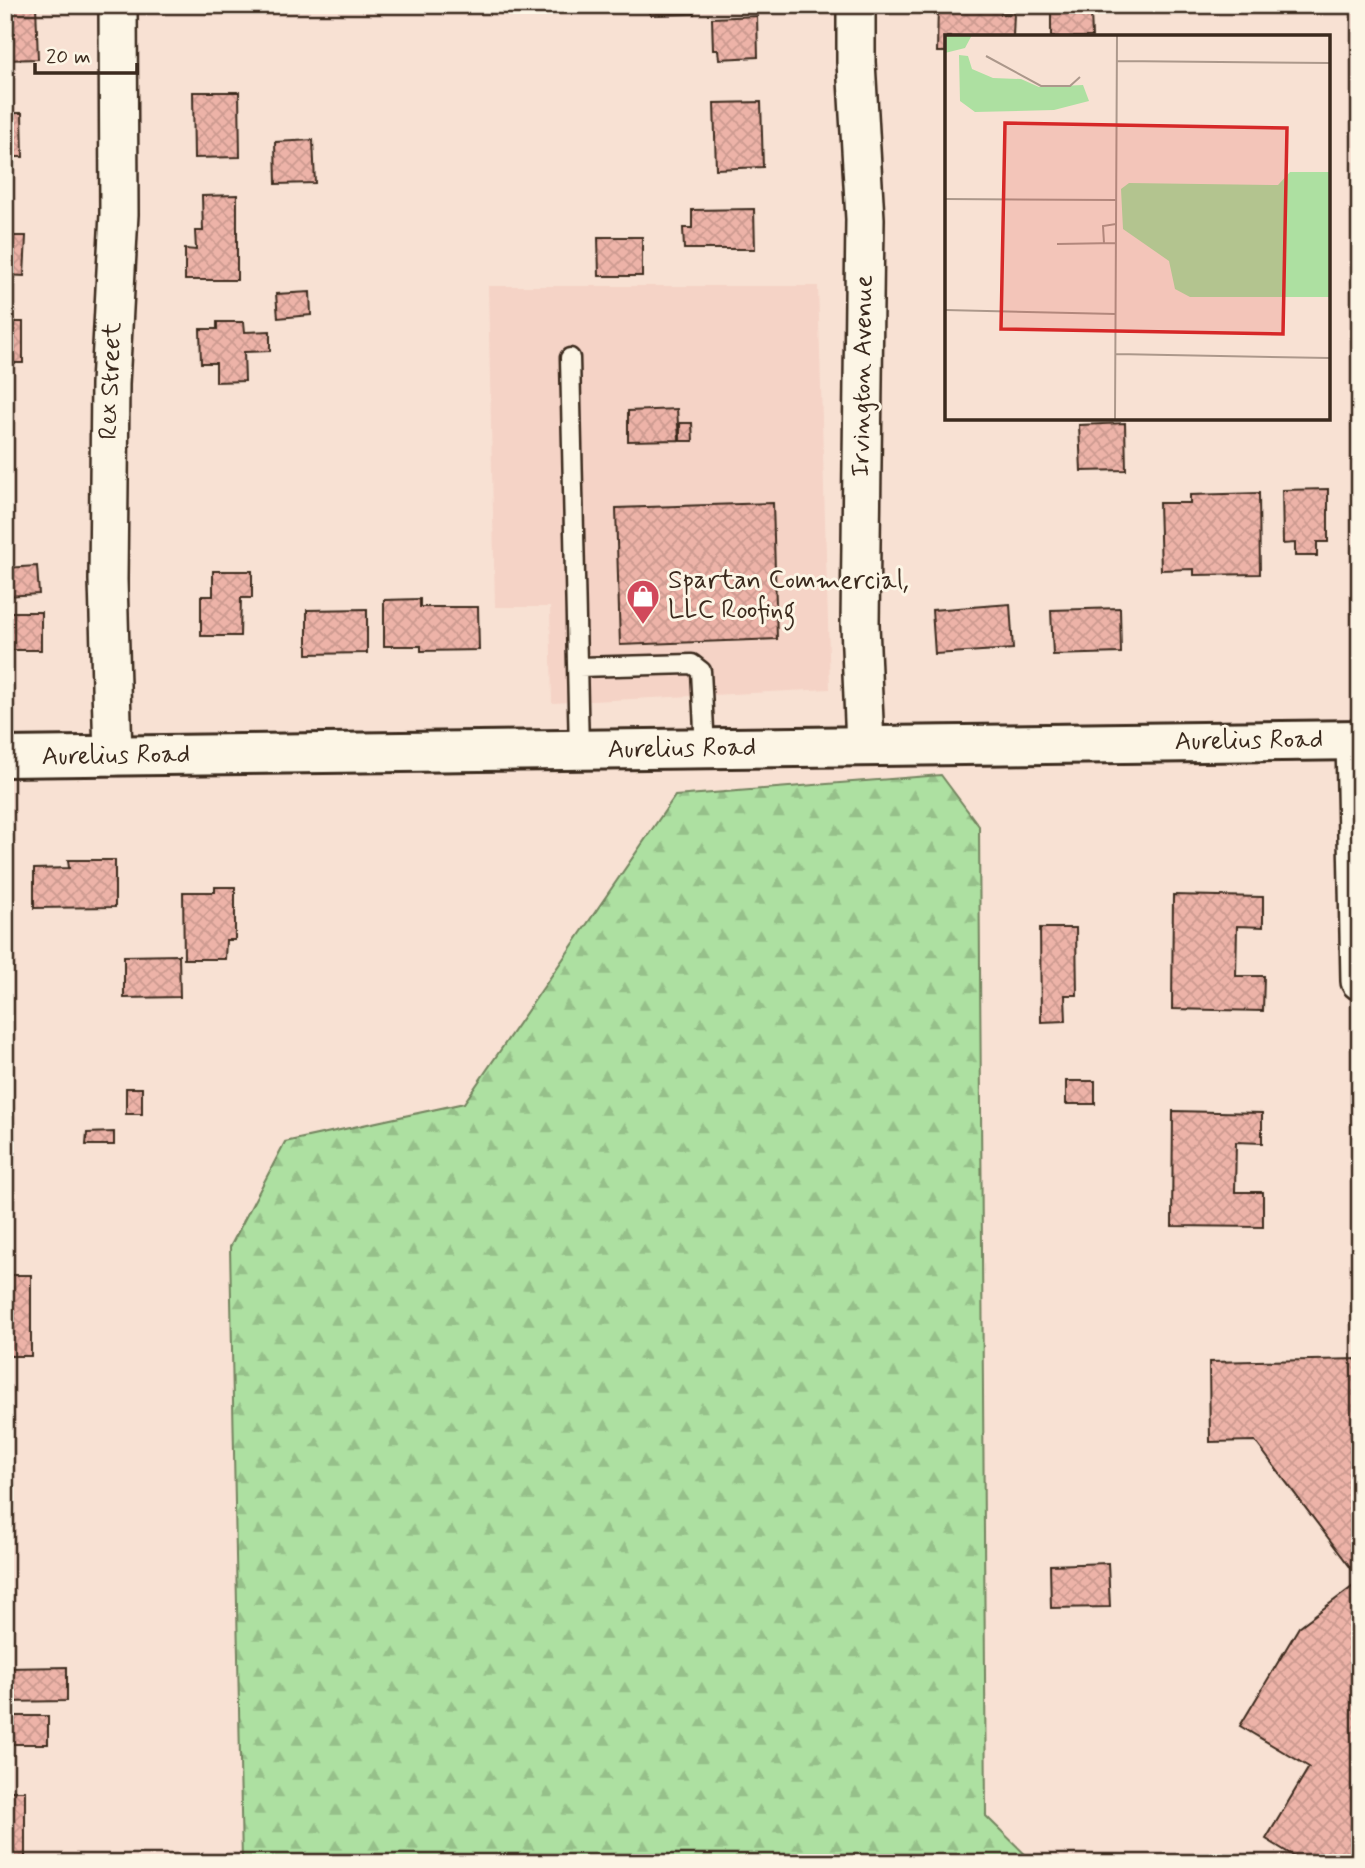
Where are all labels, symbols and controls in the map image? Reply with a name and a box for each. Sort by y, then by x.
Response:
scale bar [35,32,136,76]
inset map [945,35,1330,420]
text: 20 m [46,43,91,71]
street label: Irvington Avenue [844,274,882,477]
street label: Rex Street [92,322,130,440]
place label: Spartan Commercial, LLC Roofing [668,564,909,631]
shop icon: Spartan Commercial, LLC Roofing [624,577,662,626]
street label: Aurelius Road [1174,723,1324,759]
street label: Aurelius Road [607,731,757,767]
street label: Aurelius Road [41,738,191,774]

